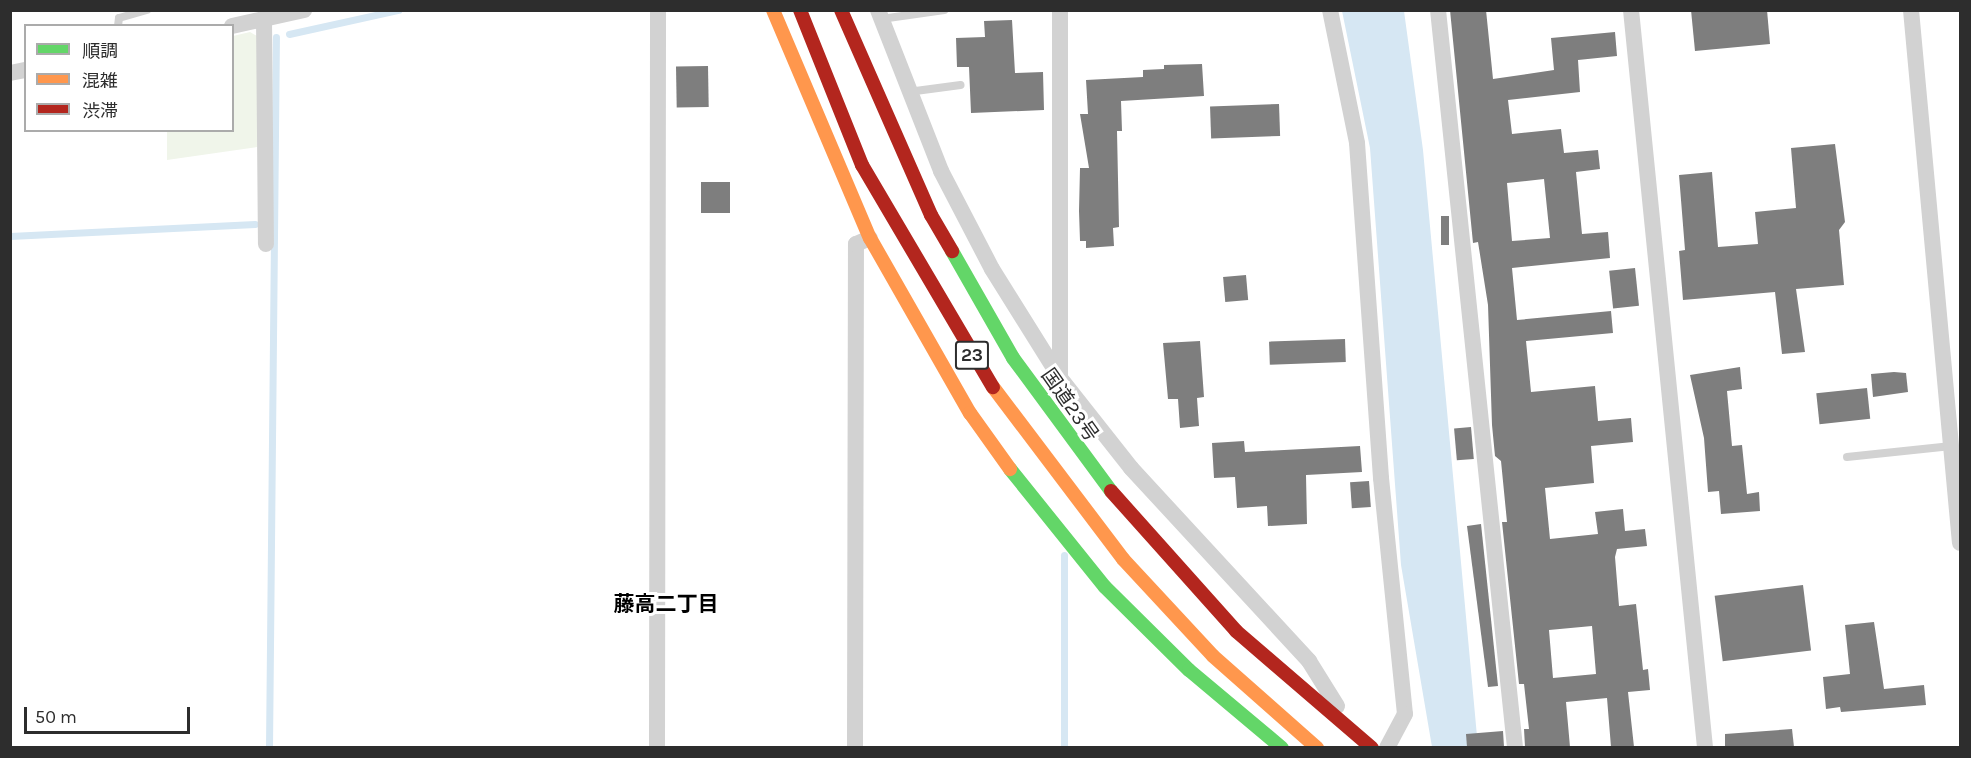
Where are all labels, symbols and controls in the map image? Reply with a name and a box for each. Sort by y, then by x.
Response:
legend [24,24,234,132]
text: 順調 [82,40,118,62]
text: 混雑 [82,70,118,92]
text: 渋滞 [82,100,118,122]
road number: 23 [954,340,990,370]
street label: 国道23号 [1036,364,1104,446]
district label: 藤高二丁目 [614,591,718,617]
scale bar [27,695,194,733]
text: 50 m [35,706,77,728]

